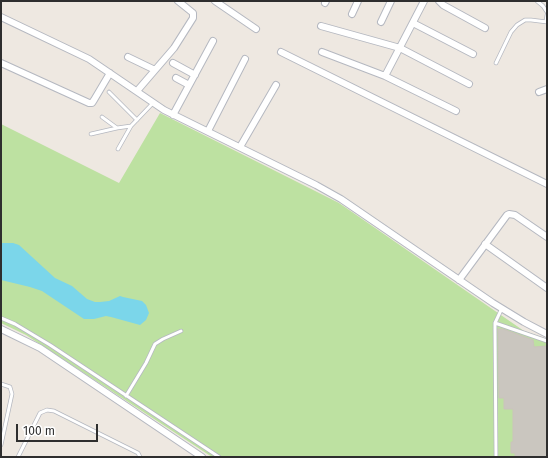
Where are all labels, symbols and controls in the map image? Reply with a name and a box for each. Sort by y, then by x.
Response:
scale bar [18,416,100,442]
text: 100 m [23,424,55,438]

